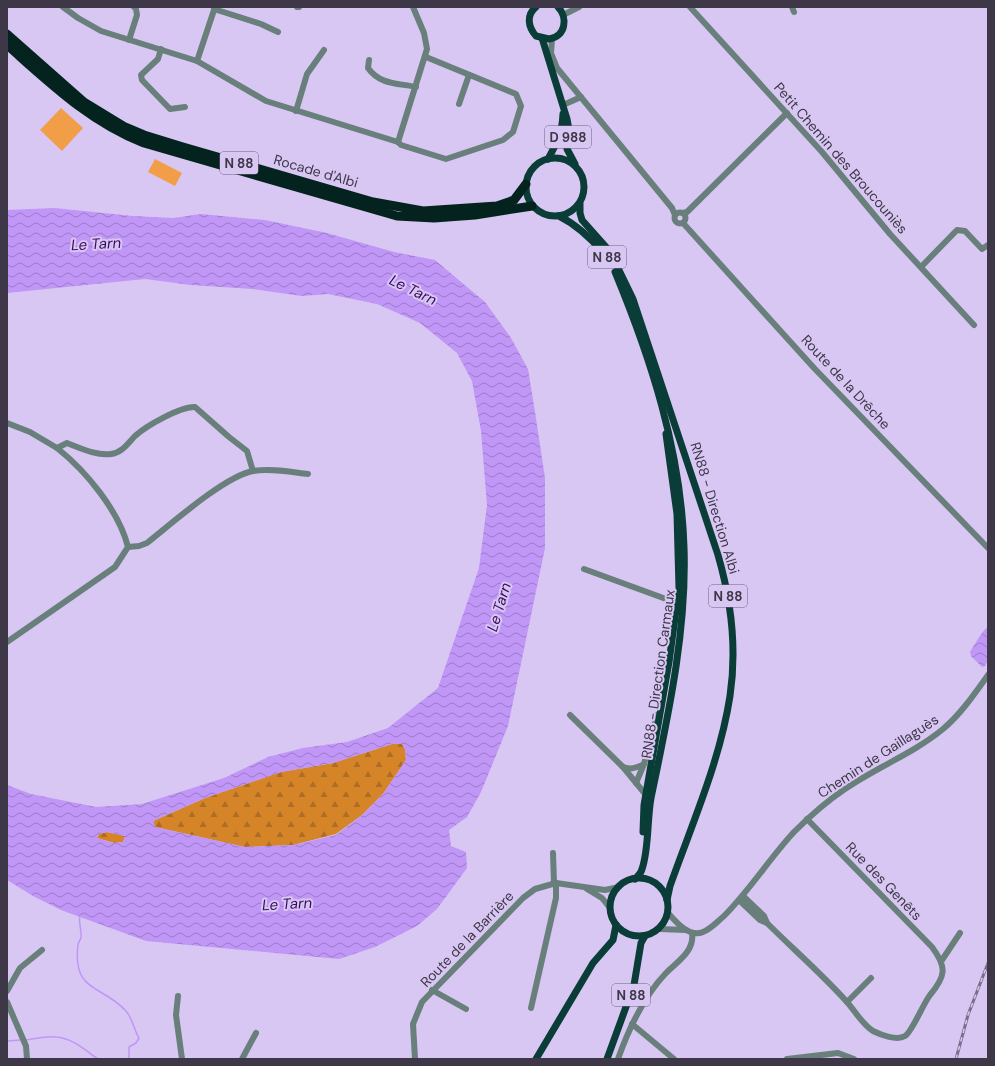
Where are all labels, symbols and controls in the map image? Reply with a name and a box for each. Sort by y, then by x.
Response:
street label: Petit Chemin des Broucouniès [770,79,912,237]
road number: D 988 [545,126,591,148]
street label: Rocade d'Albi [272,150,360,192]
road number: N 88 [220,152,258,174]
water label: Le Tarn [70,233,122,255]
road number: N 88 [588,246,626,268]
water label: Le Tarn [386,270,440,310]
street label: Route de la Drêche [798,331,894,433]
street label: RN88 - Direction Albi [686,440,744,576]
water label: Le Tarn [482,580,516,634]
road number: N 88 [709,585,747,607]
street label: RN88 - Direction Carmaux [637,588,679,760]
street label: Chemin de Gaillaguès [814,710,942,802]
street label: Rue des Genêts [842,838,926,924]
street label: Route de la Barrière [417,887,518,991]
water label: Le Tarn [261,893,313,915]
road number: N 88 [612,984,650,1006]

